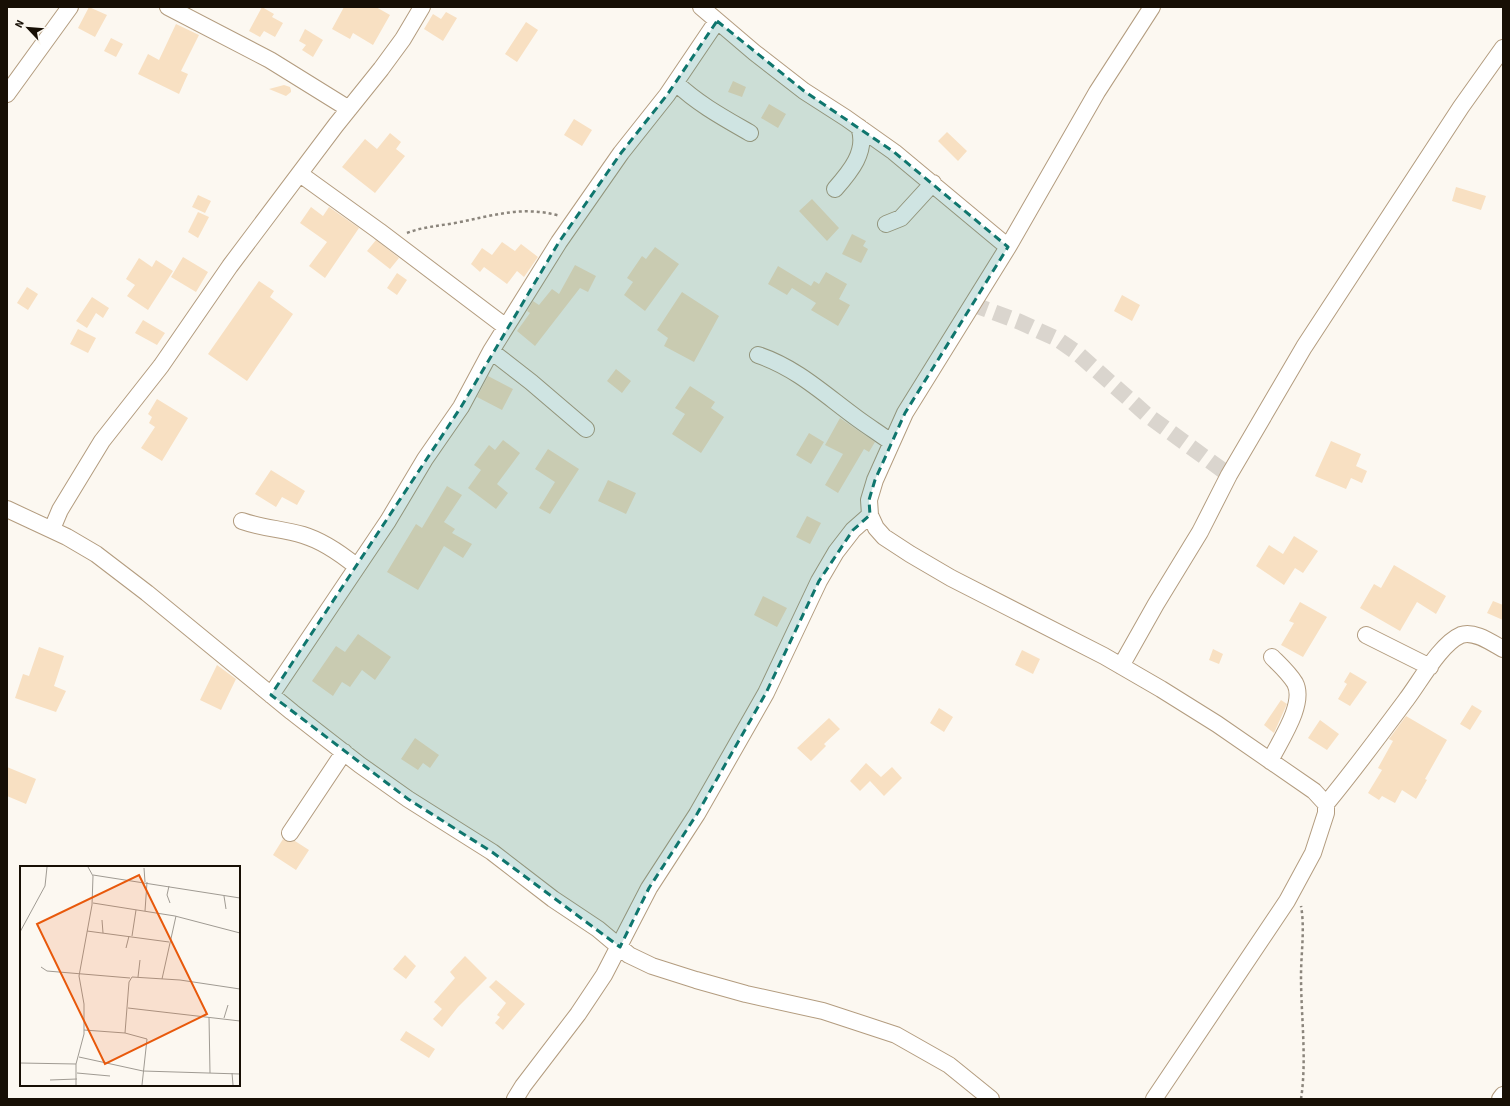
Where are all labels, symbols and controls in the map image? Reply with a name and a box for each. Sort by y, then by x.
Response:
north arrow [8,8,48,48]
text: N [11,17,28,30]
inset map [20,866,240,1086]

